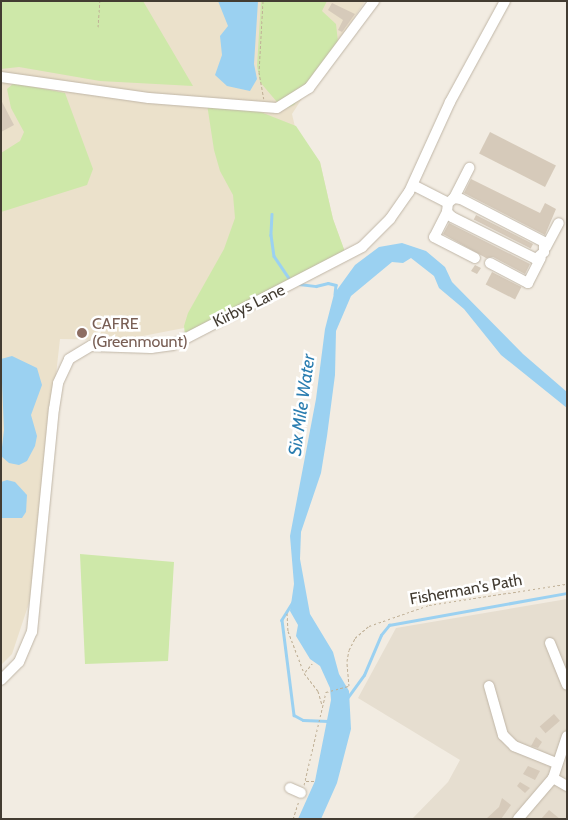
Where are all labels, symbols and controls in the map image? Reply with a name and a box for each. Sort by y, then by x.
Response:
street label: Kirbys Lane [210,280,288,332]
place label: CAFRE (Greenmount) [92,314,188,352]
marker: CAFRE (Greenmount) [76,327,88,339]
water label: Six Mile Water [284,353,320,457]
street label: Fisherman's Path [408,571,524,609]

